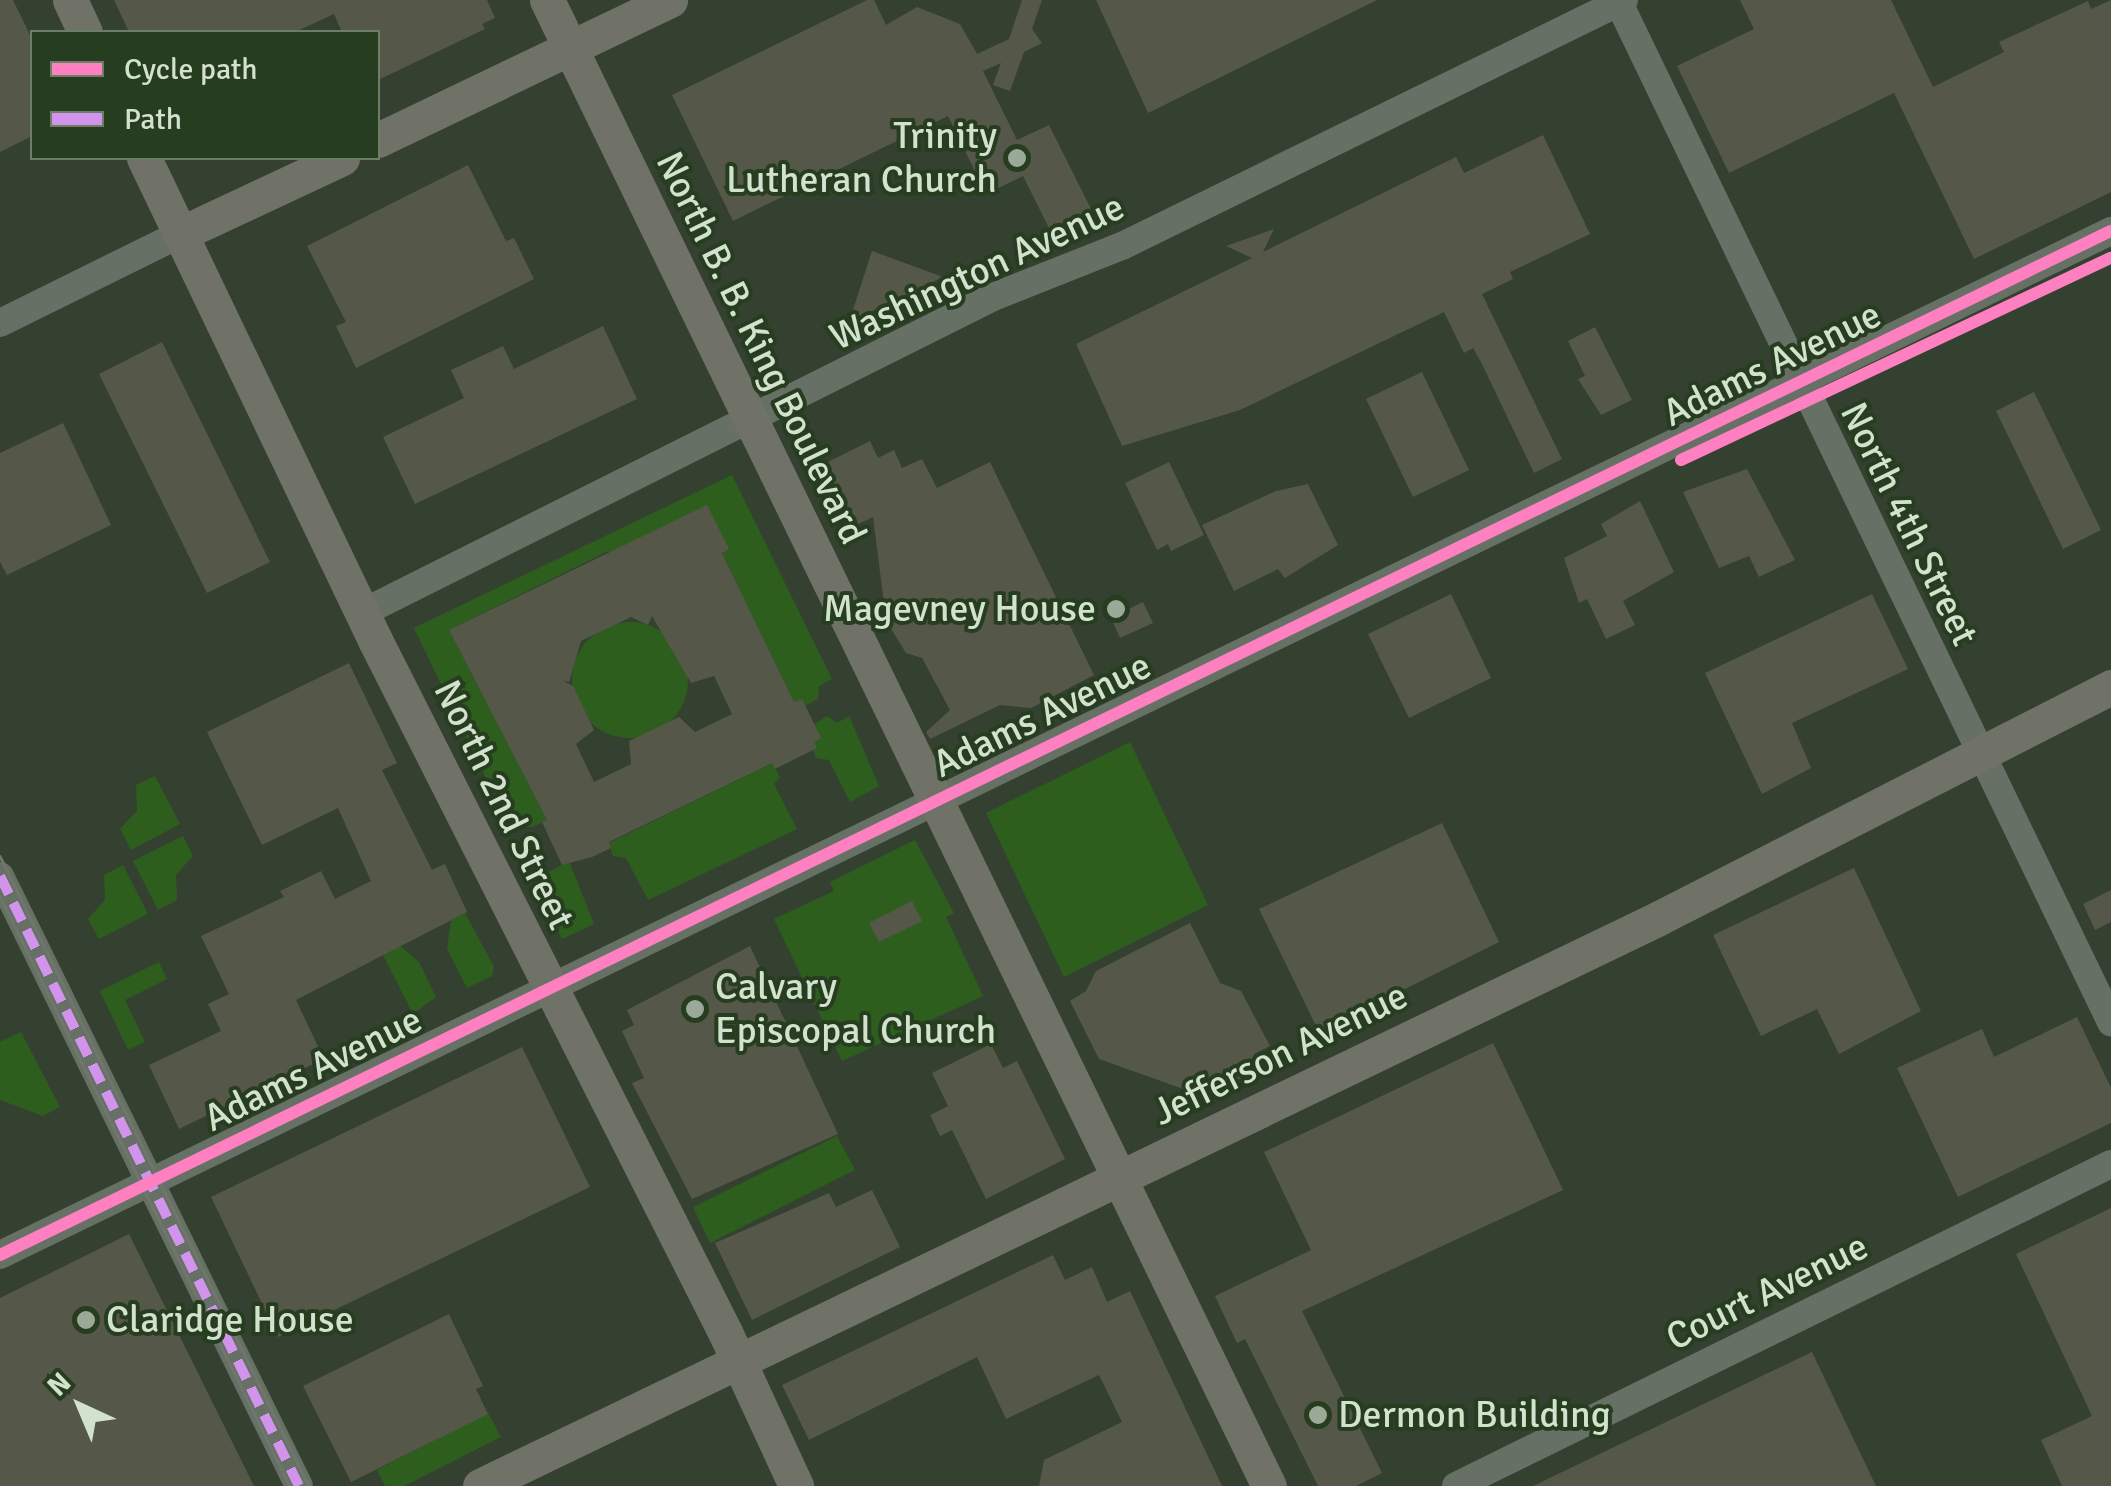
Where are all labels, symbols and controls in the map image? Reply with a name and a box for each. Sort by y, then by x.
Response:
legend [30,30,380,160]
text: Cycle path [124,51,258,88]
text: Path [124,101,182,138]
place label: Trinity Lutheran Church [726,113,997,202]
street label: North B. B. King Boulevard [646,144,876,552]
marker: Trinity Lutheran Church [1006,147,1028,169]
street label: Washington Avenue [823,184,1131,360]
street label: Adams Avenue [1656,292,1888,436]
street label: North 4th Street [1831,395,1987,653]
place label: Magevney House [823,586,1096,632]
marker: Magevney House [1105,598,1127,620]
street label: Adams Avenue [926,643,1158,787]
street label: North 2nd Street [424,673,584,937]
place label: Calvary Episcopal Church [715,964,996,1054]
street label: Jefferson Avenue [1145,973,1415,1135]
street label: Adams Avenue [197,997,429,1141]
marker: Calvary Episcopal Church [684,998,706,1020]
street label: Court Avenue [1659,1224,1875,1360]
place label: Claridge House [106,1297,354,1343]
marker: Claridge House [75,1309,97,1331]
north arrow [30,1356,130,1456]
text: N [40,1365,78,1403]
place label: Dermon Building [1338,1392,1611,1438]
marker: Dermon Building [1307,1404,1329,1426]

